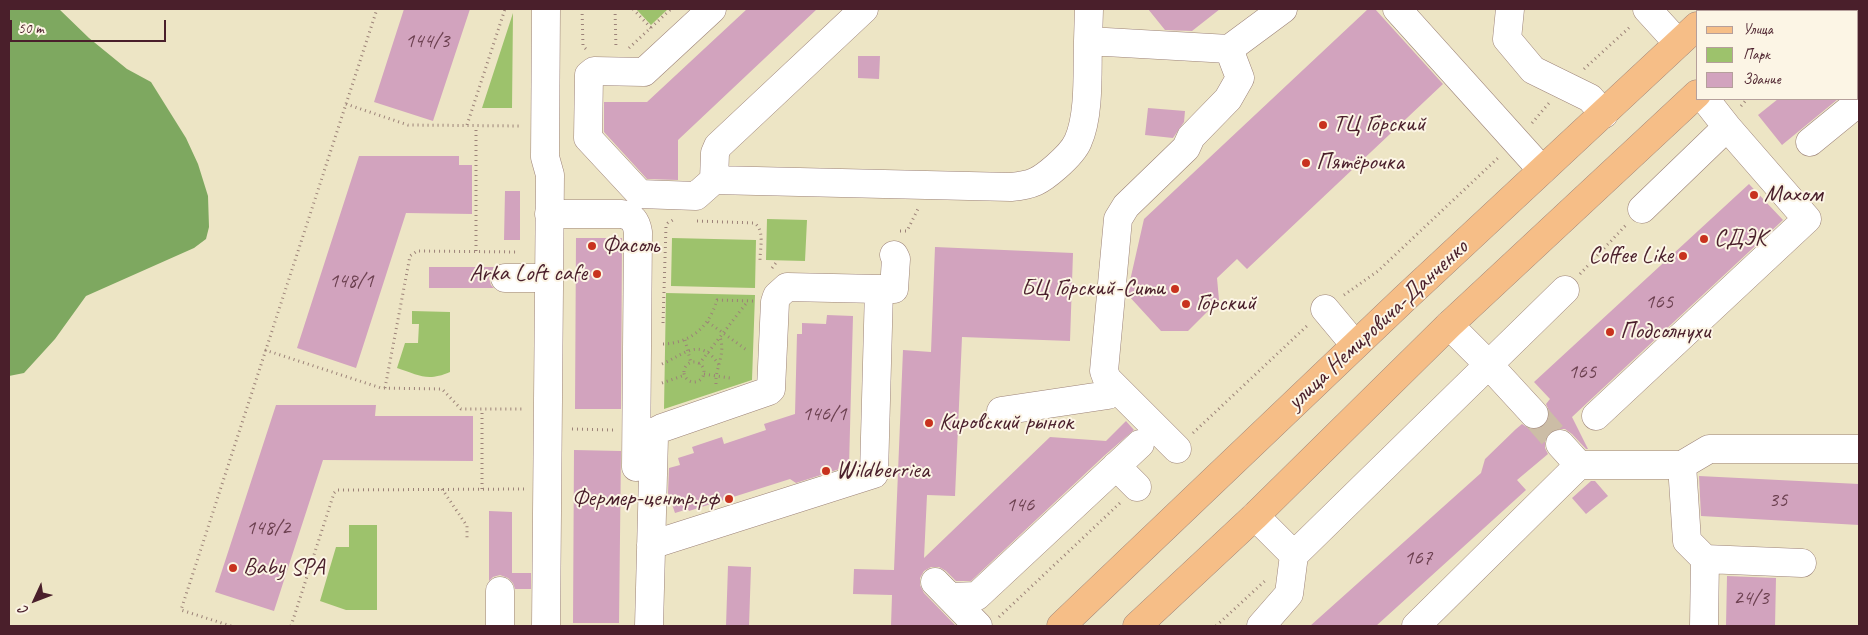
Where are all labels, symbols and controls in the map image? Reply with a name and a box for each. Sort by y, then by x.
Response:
scale bar [12,10,169,42]
legend [1696,10,1858,100]
text: 50 m [18,19,44,38]
text: Улица [1743,20,1773,39]
house number: 144/3 [405,28,449,54]
text: Парк [1743,45,1770,64]
text: Здание [1743,70,1781,89]
place label: ТЦ Горский [1333,111,1425,139]
marker: ТЦ Горский [1317,119,1329,131]
place label: Пятёрочка [1316,149,1404,177]
marker: Пятёрочка [1300,157,1312,169]
place label: Махом [1764,181,1822,209]
marker: Махом [1748,189,1760,201]
place label: СДЭК [1714,225,1767,253]
place label: Фасоль [602,232,659,260]
marker: СДЭК [1698,233,1710,245]
street label: улица Немировича-Данченко [1281,234,1475,416]
marker: Фасоль [586,240,598,252]
place label: Coffee Like [1588,242,1673,270]
marker: Coffee Like [1677,250,1689,262]
place label: Arka Loft cafe [469,260,587,288]
house number: 148/1 [329,268,373,294]
marker: Arka Loft cafe [591,268,603,280]
place label: БЦ Горский-Сити [1021,275,1165,303]
marker: БЦ Горский-Сити [1169,283,1181,295]
house number: 165 [1645,289,1673,315]
place label: Горский [1196,290,1256,318]
marker: Горский [1180,298,1192,310]
place label: Подсолнухи [1620,318,1710,346]
marker: Подсолнухи [1604,326,1616,338]
house number: 165 [1568,359,1596,385]
house number: 146/1 [802,401,846,427]
place label: Кировский рынок [939,409,1073,437]
marker: Кировский рынок [923,417,935,429]
place label: Wildberriea [836,457,929,485]
marker: Wildberriea [820,465,832,477]
place label: Фермер-центр.рф [572,485,719,513]
house number: 35 [1769,487,1787,513]
house number: 146 [1006,492,1034,518]
marker: Фермер-центр.рф [723,493,735,505]
house number: 148/2 [246,515,290,541]
house number: 167 [1404,545,1432,571]
place label: Baby SPA [243,554,324,582]
marker: Baby SPA [227,562,239,574]
north arrow [10,575,60,625]
house number: 24/3 [1733,585,1769,611]
text: С [15,602,32,619]

